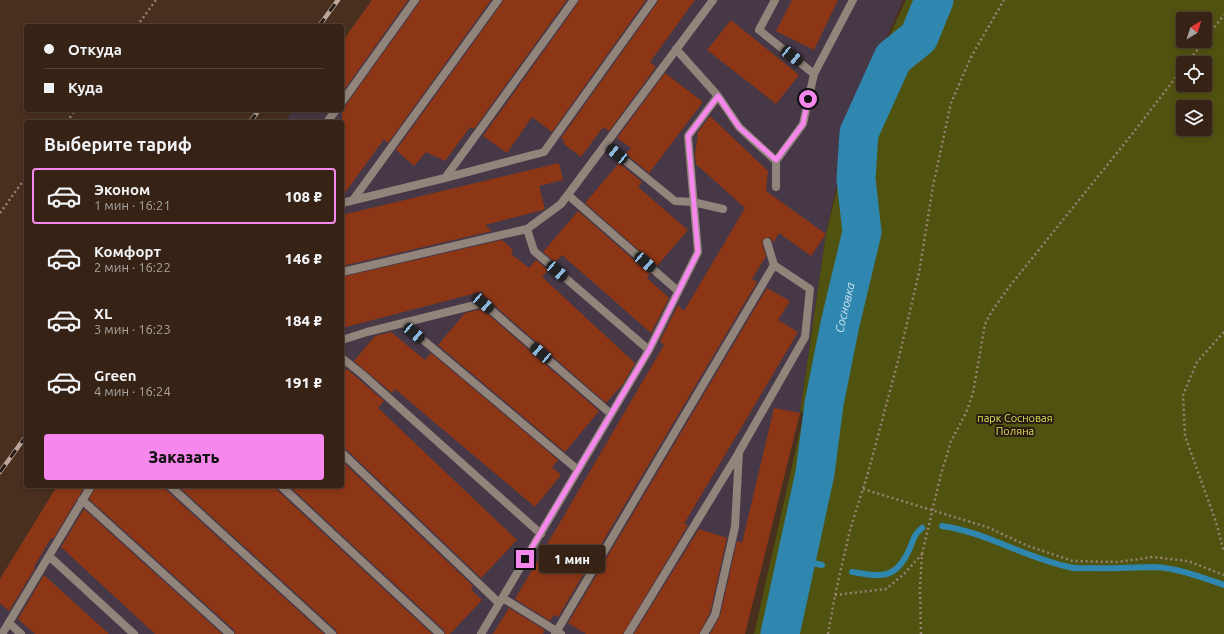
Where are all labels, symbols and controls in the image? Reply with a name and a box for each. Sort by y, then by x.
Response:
north arrow [1176,12,1212,48]
map controls [1176,12,1212,136]
text: Откуда [68,41,122,58]
car [779,44,805,68]
button: locate [1176,56,1212,92]
text: Куда [68,79,103,96]
route start [799,90,817,108]
button: layers [1176,100,1212,136]
text: Выберите тариф [44,134,192,154]
car [604,142,630,166]
icon: car [46,178,82,214]
text: Эконом [94,181,150,198]
text: 108 ₽ [285,188,322,205]
text: 1 мин · 16:21 [94,198,171,212]
icon: car [46,240,82,276]
text: Комфорт [94,243,161,260]
text: 146 ₽ [285,250,322,267]
car [632,250,658,274]
car [544,259,570,283]
text: 2 мин · 16:22 [94,260,171,274]
water label: Сосновка [832,280,856,334]
car [470,291,496,315]
icon: car [46,302,82,338]
text: XL [94,305,112,322]
text: 184 ₽ [285,312,322,329]
car [401,321,427,345]
text: 3 мин · 16:23 [94,322,171,336]
car [528,341,554,365]
icon: car [46,364,82,400]
text: Green [94,367,136,384]
text: 191 ₽ [285,374,322,391]
text: 4 мин · 16:24 [94,384,171,398]
park label: парк Сосновая Поляна [977,412,1053,437]
button: Заказать [44,434,324,480]
callout: 1 мин [539,545,605,573]
route end [516,550,534,568]
text: 1 мин [554,552,590,566]

